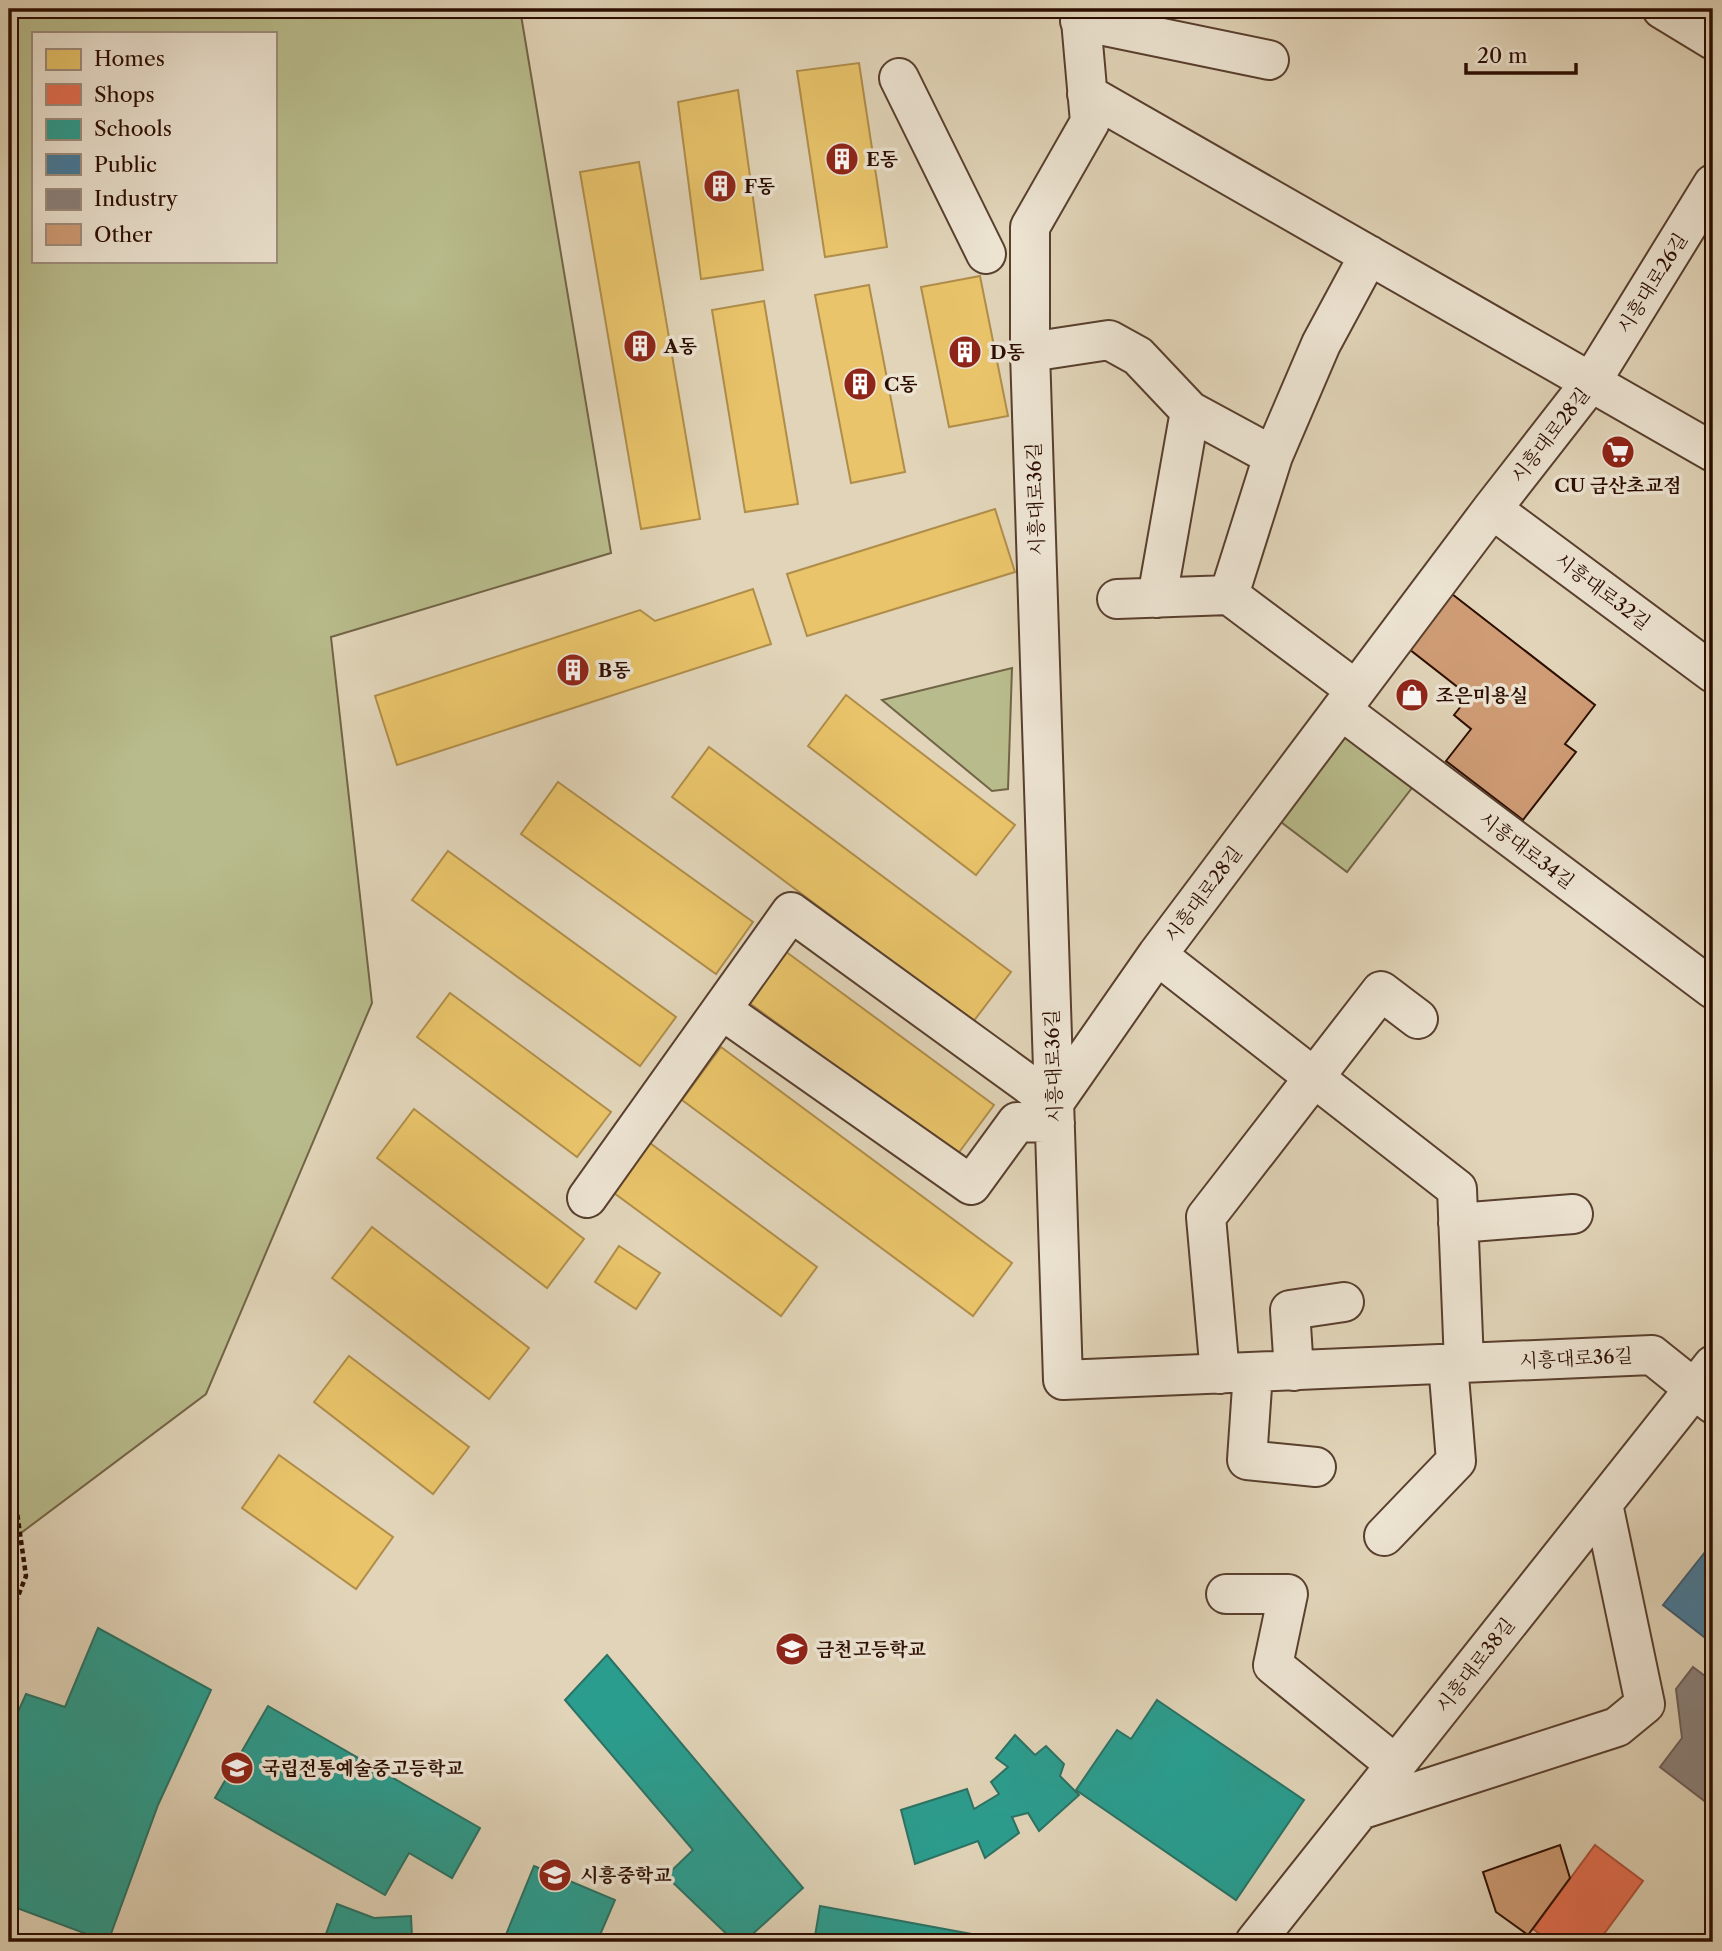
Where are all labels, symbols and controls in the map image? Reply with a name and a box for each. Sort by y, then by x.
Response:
legend [32,32,276,262]
scale bar [1466,32,1577,76]
text: 20 m [1477,43,1528,68]
text: Homes [94,46,165,71]
text: Shops [94,82,155,107]
text: Schools [94,116,172,141]
building icon: E동 [823,140,861,178]
place label: E동 [866,148,898,171]
text: Public [94,152,157,177]
building icon: F동 [701,167,739,205]
place label: F동 [744,175,775,198]
text: Industry [94,186,178,211]
text: Other [94,222,153,247]
street label: 시흥대로26길 [1613,229,1692,338]
building icon: A동 [621,327,659,365]
building icon: D동 [946,333,984,371]
place label: A동 [663,335,697,358]
place label: D동 [990,341,1025,364]
building icon: C동 [841,365,879,403]
place label: C동 [884,373,918,396]
street label: 시흥대로28길 [1506,383,1595,487]
supermarket icon: CU 금산초교점 [1599,433,1637,471]
street label: 시흥대로36길 [1022,442,1049,556]
place label: CU 금산초교점 [1554,474,1682,497]
street label: 시흥대로32길 [1551,548,1655,635]
building icon: B동 [554,651,592,689]
place label: B동 [598,659,630,682]
shop icon: 조은미용실 [1393,676,1431,714]
place label: 조은미용실 [1436,684,1528,707]
street label: 시흥대로34길 [1475,807,1579,894]
street label: 시흥대로28길 [1160,842,1247,947]
street label: 시흥대로36길 [1040,1009,1067,1123]
street label: 시흥대로36길 [1519,1344,1633,1373]
street label: 시흥대로38길 [1431,1614,1519,1717]
school or university icon: 금천고등학교 [773,1630,811,1668]
place label: 금천고등학교 [816,1638,926,1661]
school or university icon: 국립전통예술중고등학교 [218,1749,256,1787]
place label: 국립전통예술중고등학교 [262,1757,464,1780]
school or university icon: 시흥중학교 [536,1856,574,1894]
place label: 시흥중학교 [580,1864,672,1887]

